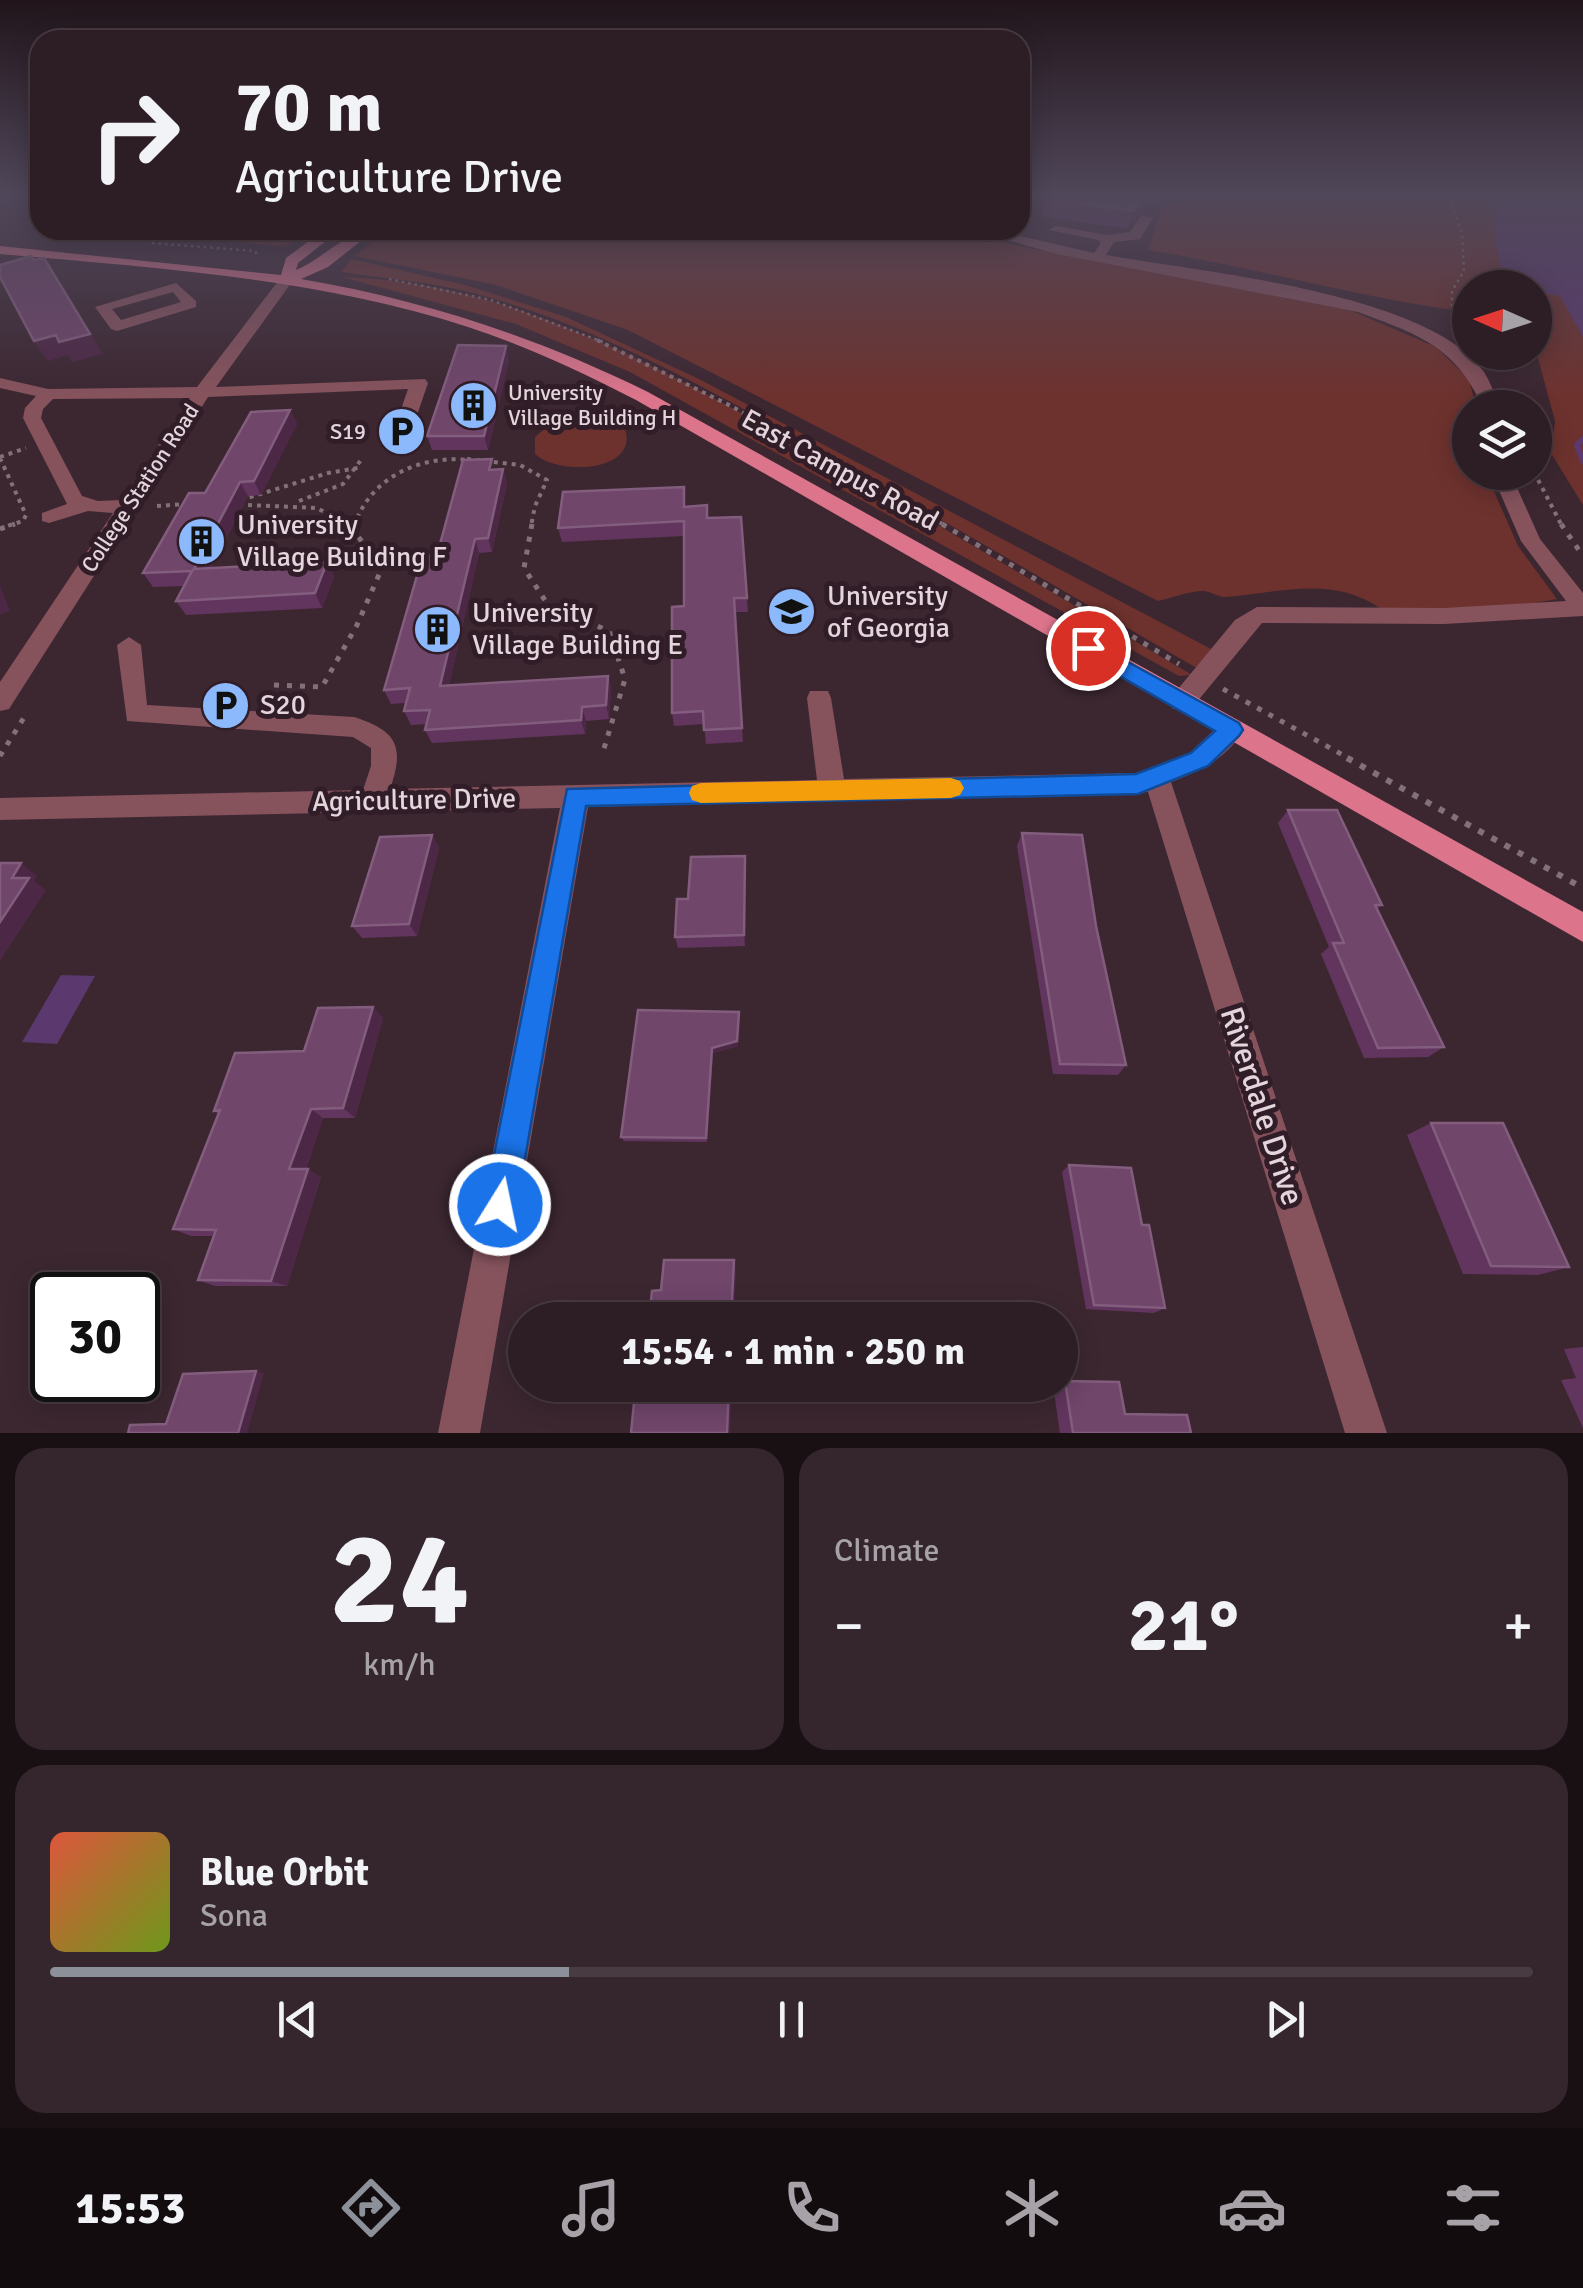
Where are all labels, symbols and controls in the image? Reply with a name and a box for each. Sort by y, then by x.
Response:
text: 70 m [235,64,383,150]
icon: right [70,70,200,200]
text: Agriculture Drive [235,150,563,205]
north arrow [1452,270,1552,370]
map controls [1452,270,1552,490]
building icon: University Village Building H [447,379,499,431]
place label: University Village Building H [508,379,676,431]
button: layers [1452,390,1552,490]
street label: College Station Road [75,399,205,577]
street label: East Campus Road [736,402,944,538]
parking icon: S19 [375,405,427,457]
place label: S19 [330,418,366,445]
place label: University Village Building F [237,508,447,574]
building icon: University Village Building F [176,515,228,567]
place label: University of Georgia [827,579,950,645]
school or university icon: University of Georgia [766,586,818,638]
place label: University Village Building E [472,596,683,662]
building icon: University Village Building E [411,603,463,655]
pin [1046,606,1131,691]
icon: arrive [1061,621,1116,676]
parking icon: S20 [199,679,251,731]
place label: S20 [260,688,306,722]
street label: Agriculture Drive [312,781,516,819]
street label: Riverdale Drive [1212,1002,1312,1210]
position arrow [448,1153,552,1257]
speed limit sign: 30 [30,1272,160,1402]
text: 15:54 · 1 min · 250 m [621,1328,965,1375]
text: 24 [329,1500,470,1660]
text: Climate [834,1531,940,1570]
text: 21° [1128,1579,1239,1672]
text: − [834,1592,864,1660]
text: + [1503,1592,1533,1660]
text: km/h [363,1645,436,1684]
text: Blue Orbit [200,1849,369,1896]
text: Sona [200,1896,268,1935]
icon: previous [270,1992,325,2047]
icon: pause [764,1992,819,2047]
icon: next [1258,1992,1313,2047]
icon: directions [336,2173,406,2243]
icon: music [556,2173,626,2243]
icon: phone [777,2173,847,2243]
icon: climate [997,2173,1067,2243]
icon: car [1217,2173,1287,2243]
icon: filters [1438,2173,1508,2243]
text: 15:53 [75,2181,186,2236]

